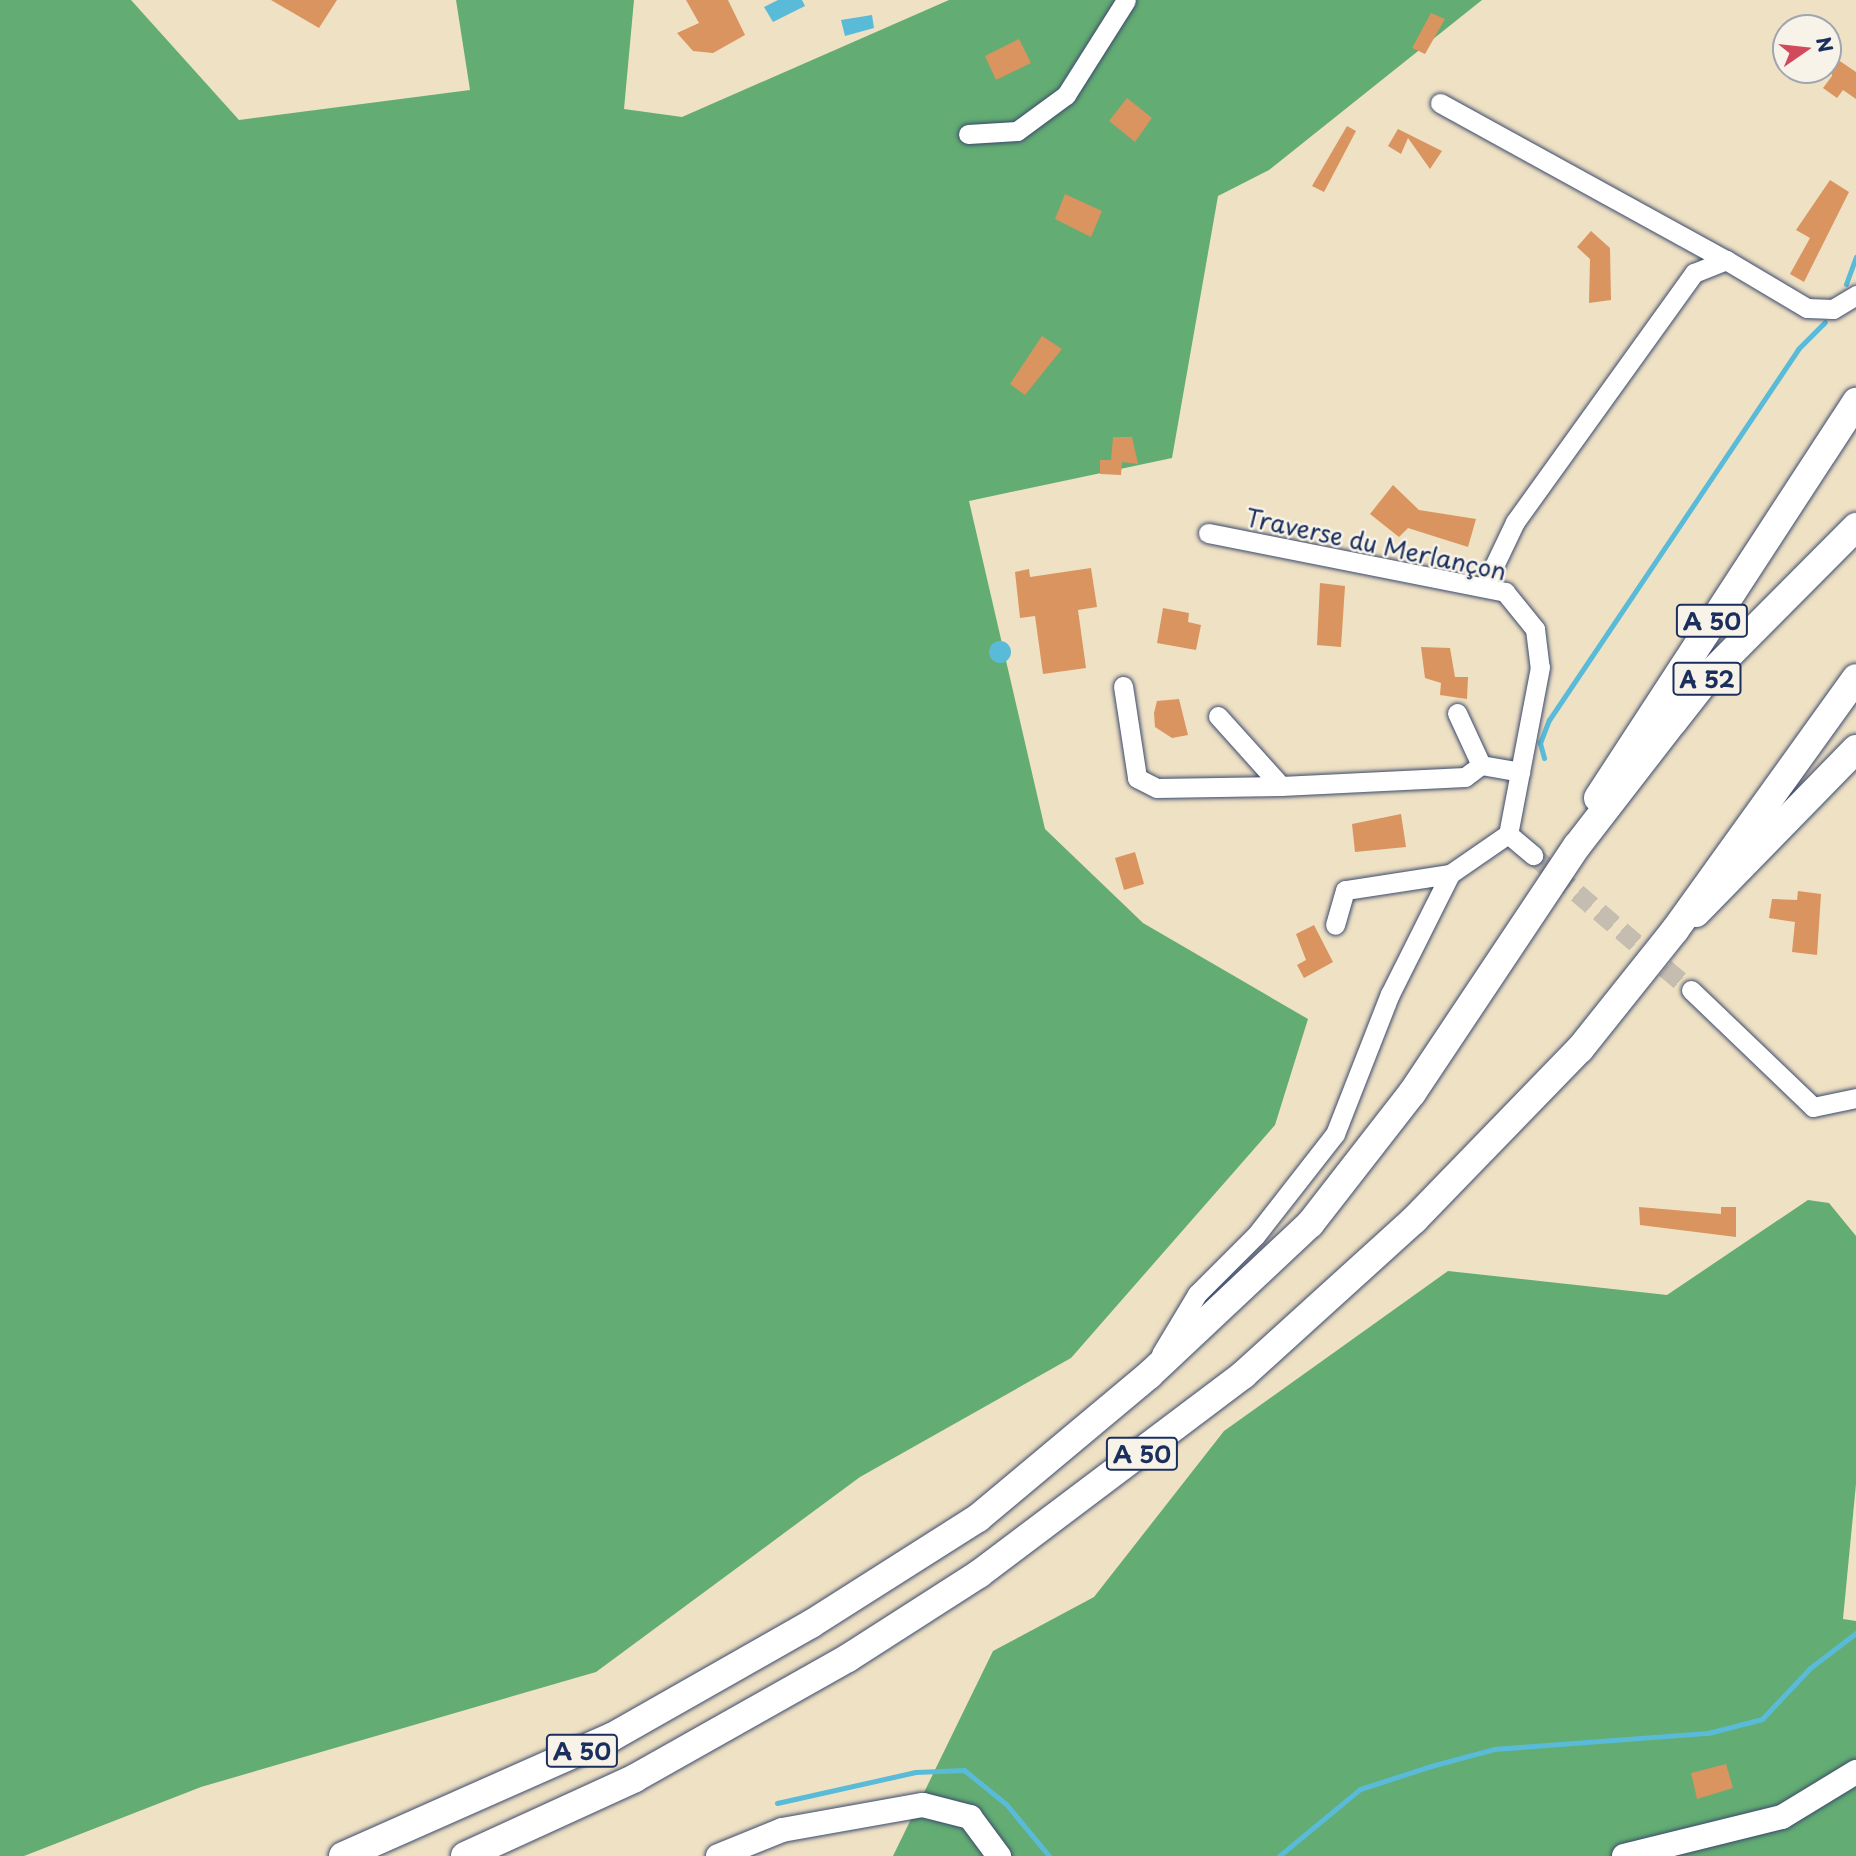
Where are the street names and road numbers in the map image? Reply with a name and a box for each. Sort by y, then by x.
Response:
street label: Traverse du Merlançon [1243,502,1509,586]
road number: A 50 [1675,601,1749,640]
road number: A 52 [1672,660,1742,698]
road number: A 50 [1105,1434,1179,1474]
road number: A 50 [545,1732,619,1770]

